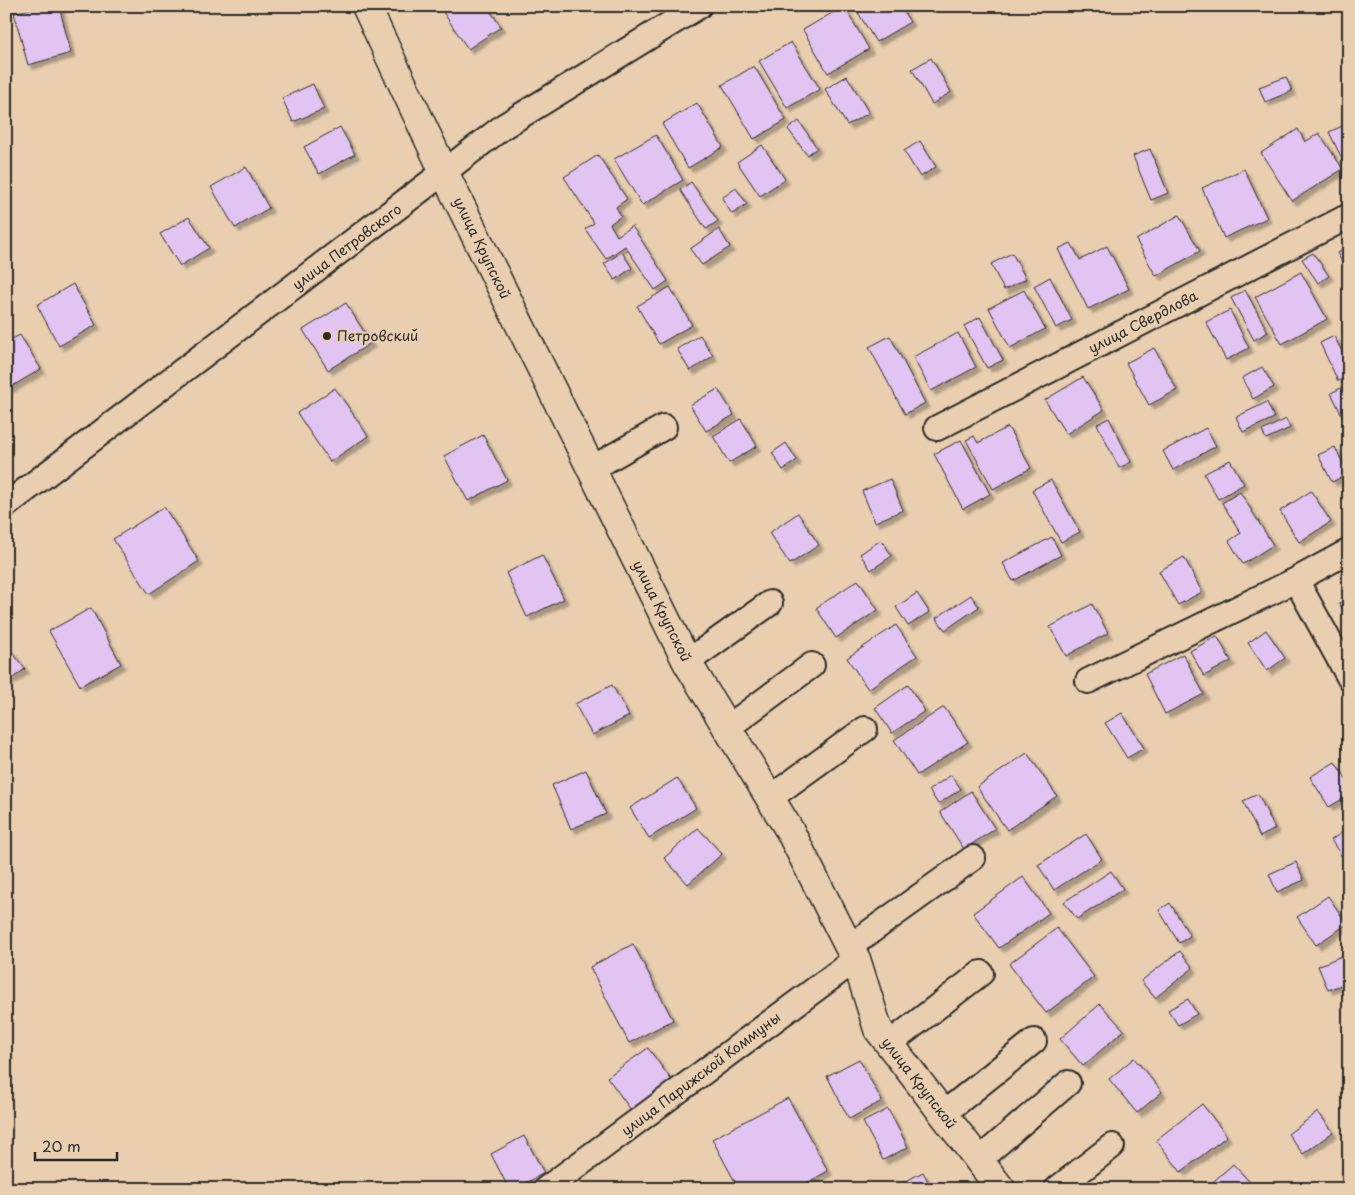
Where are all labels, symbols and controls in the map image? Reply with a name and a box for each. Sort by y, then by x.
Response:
street label: улица Крупской [449,193,516,302]
street label: улица Петровского [288,198,406,295]
street label: улица Свердлова [1084,285,1201,358]
place label: Петровский [337,325,418,346]
marker: Петровский [321,330,333,342]
street label: улица Крупской [628,556,697,665]
street label: улица Парижской Коммуны [617,1007,785,1141]
street label: улица Крупской [877,1032,962,1133]
scale bar [35,1130,118,1162]
text: 20 m [42,1134,81,1157]

